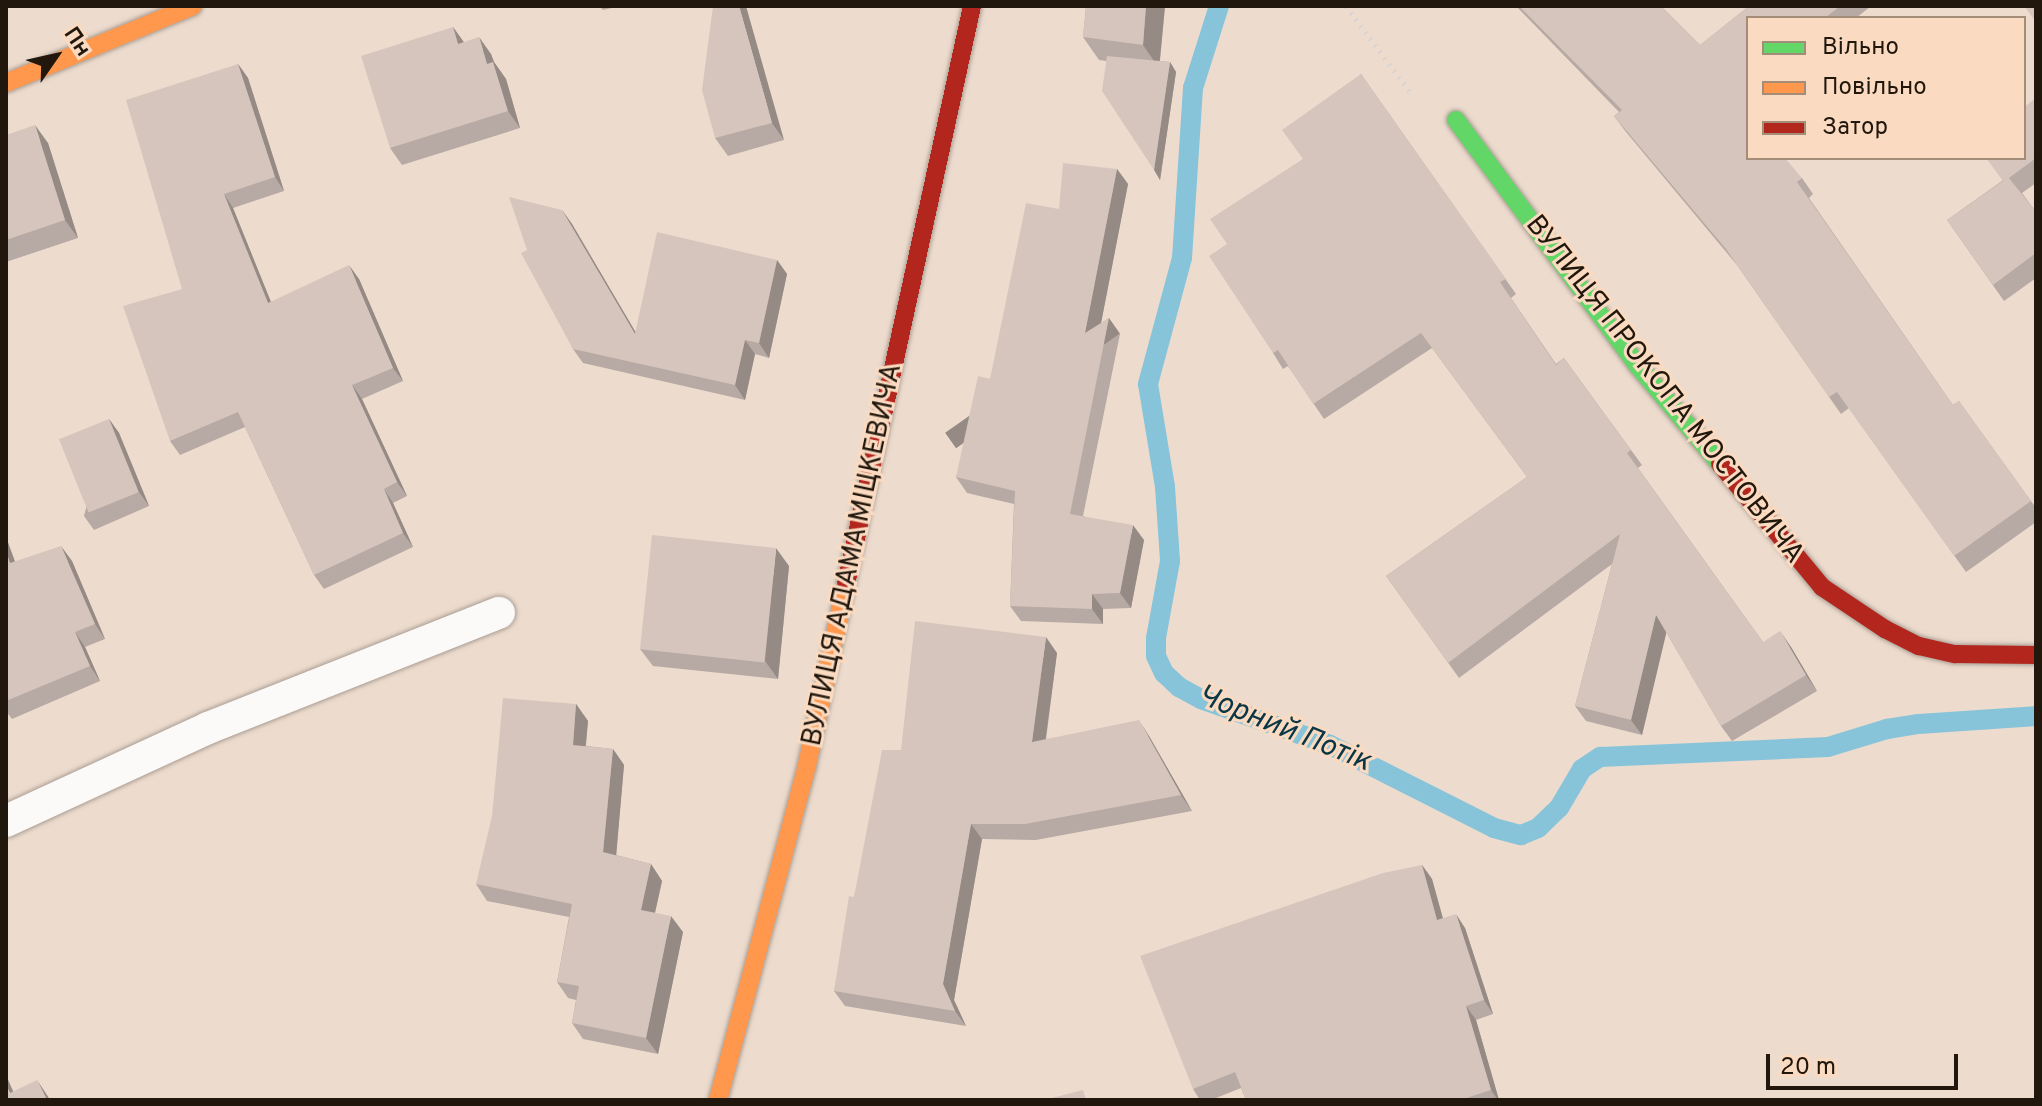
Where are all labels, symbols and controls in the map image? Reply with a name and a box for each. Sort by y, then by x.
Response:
north arrow [16,16,96,96]
legend [1746,16,2026,160]
text: Пн [57,22,96,62]
text: Вільно [1822,33,1899,63]
text: Повільно [1822,73,1927,103]
text: Затор [1822,113,1888,143]
street label: ВУЛИЦЯ ПРОКОПА МОСТОВИЧА [1517,209,1811,571]
street label: ВУЛИЦЯ АДАМА МІЦКЕВИЧА [796,360,910,750]
water label: Чорний Потік [1192,679,1376,781]
scale bar [1770,1038,1962,1088]
text: 20 m [1780,1053,1836,1083]

